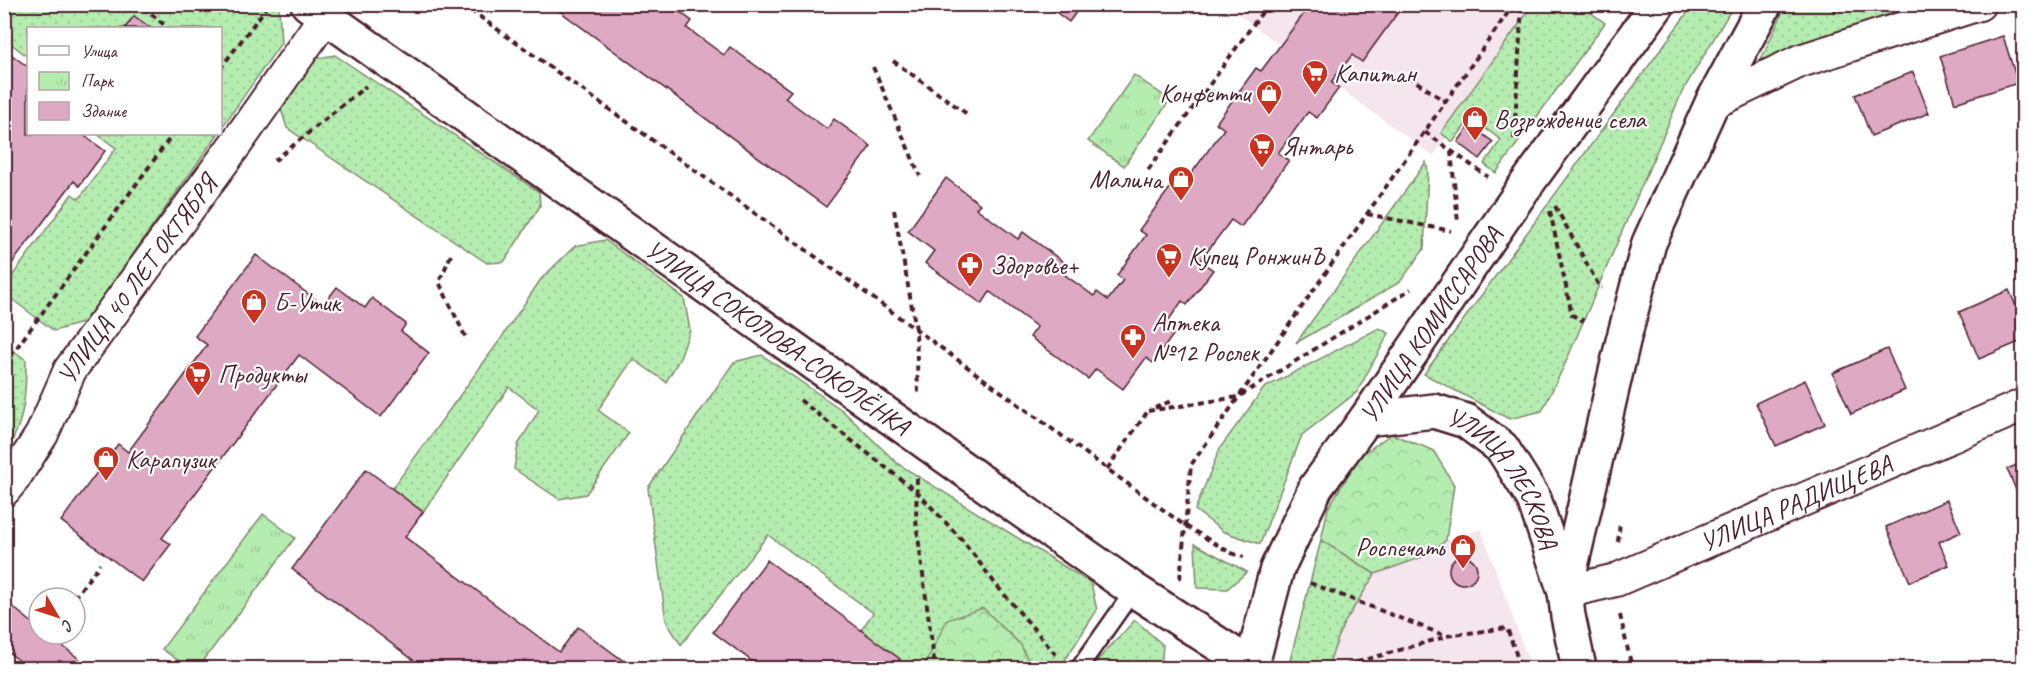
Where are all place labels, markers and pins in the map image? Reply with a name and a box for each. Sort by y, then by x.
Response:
place label: Капитан [1334,57,1418,90]
supermarket icon: Капитан [1300,58,1330,96]
place label: Конфетти [1160,77,1253,110]
shop icon: Конфетти [1254,78,1284,116]
place label: Возрождение села [1494,103,1647,137]
shop icon: Возрождение села [1460,104,1490,142]
place label: Янтарь [1282,130,1354,163]
supermarket icon: Янтарь [1247,131,1277,169]
place label: Малина [1089,163,1164,196]
shop icon: Малина [1166,164,1196,202]
place label: Купец РонжинЪ [1188,240,1326,273]
supermarket icon: Купец РонжинЪ [1154,241,1184,279]
place label: Здоровье+ [990,249,1079,282]
pharmacy icon: Здоровье+ [955,250,985,288]
place label: Б-Утик [274,286,343,319]
shop icon: Б-Утик [239,287,269,325]
place label: Аптека №12 Рослек [1152,306,1260,369]
pharmacy icon: Аптека №12 Рослек [1118,322,1148,360]
place label: Продукты [218,358,309,391]
supermarket icon: Продукты [183,359,213,397]
place label: Карапузик [126,443,218,476]
shop icon: Карапузик [91,444,121,482]
place label: Роспечать [1356,531,1446,564]
shop icon: Роспечать [1448,532,1478,570]

